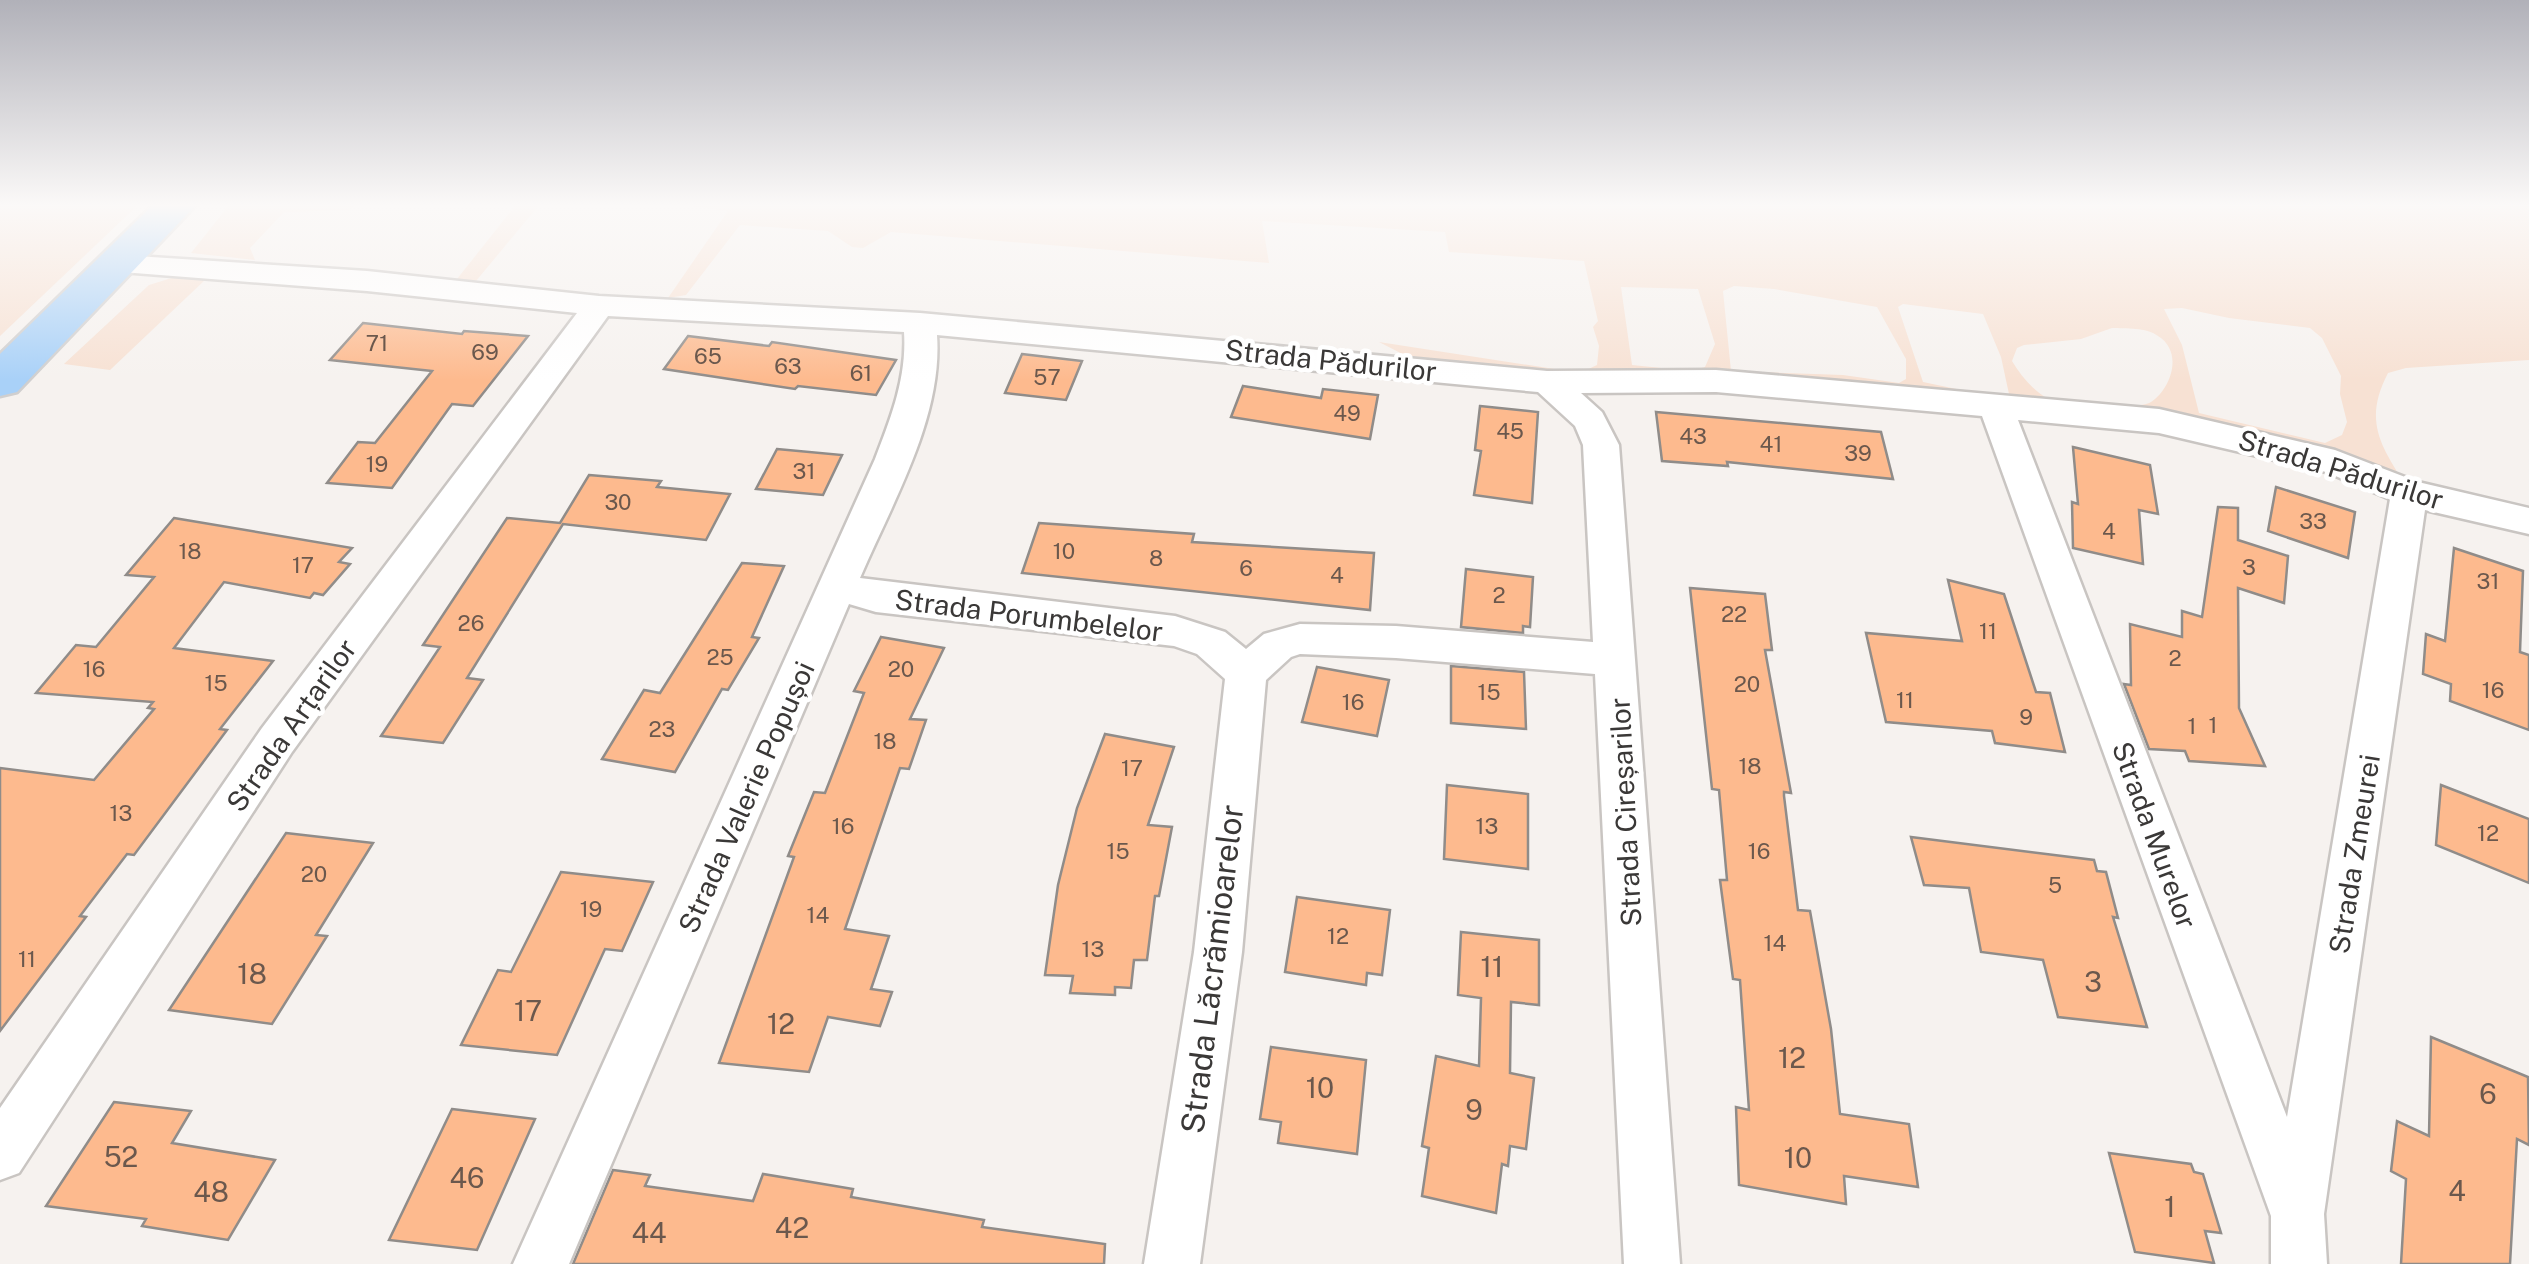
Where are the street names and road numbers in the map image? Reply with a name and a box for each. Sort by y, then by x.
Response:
street label: Strada Pădurilor [1223,332,1439,388]
street label: Strada Pădurilor [2234,422,2448,516]
street label: Strada Porumbelelor [893,582,1165,648]
street label: Strada Arțarilor [219,632,363,818]
street label: Strada Valerie Popușoi [671,656,821,938]
street label: Strada Cireșarilor [1603,697,1647,927]
street label: Strada Murelor [2106,737,2204,933]
street label: Strada Zmeurei [2322,752,2386,956]
street label: Strada Lăcrămioarelor [1173,802,1251,1136]

